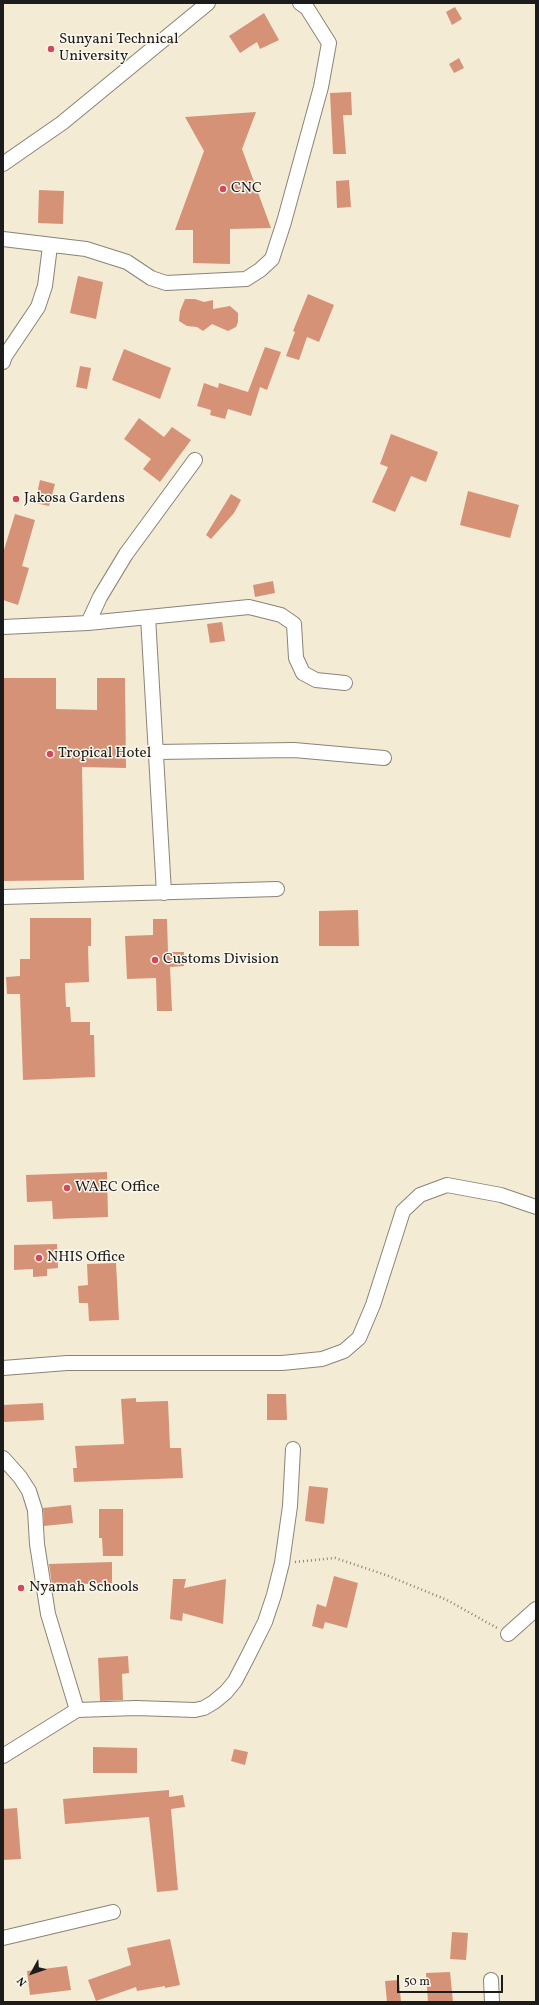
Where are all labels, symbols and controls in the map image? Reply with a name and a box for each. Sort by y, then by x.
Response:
place label: Sunyani Technical University [59,31,178,66]
marker: Sunyani Technical University [46,44,56,54]
place label: CNC [231,180,262,198]
marker: CNC [218,184,228,194]
place label: Jakosa Gardens [24,490,125,508]
marker: Jakosa Gardens [11,494,21,504]
place label: Tropical Hotel [58,745,151,763]
marker: Tropical Hotel [45,749,55,759]
place label: Customs Division [163,951,279,969]
marker: Customs Division [150,955,160,965]
place label: WAEC Office [75,1179,160,1197]
marker: WAEC Office [62,1183,72,1193]
place label: NHIS Office [47,1249,125,1267]
marker: NHIS Office [34,1253,44,1263]
place label: Nyamah Schools [29,1579,139,1597]
marker: Nyamah Schools [16,1583,26,1593]
north arrow [12,1953,52,1993]
scale bar [399,1967,505,1993]
text: N [14,1973,31,1989]
text: 50 m [404,1974,430,1990]

